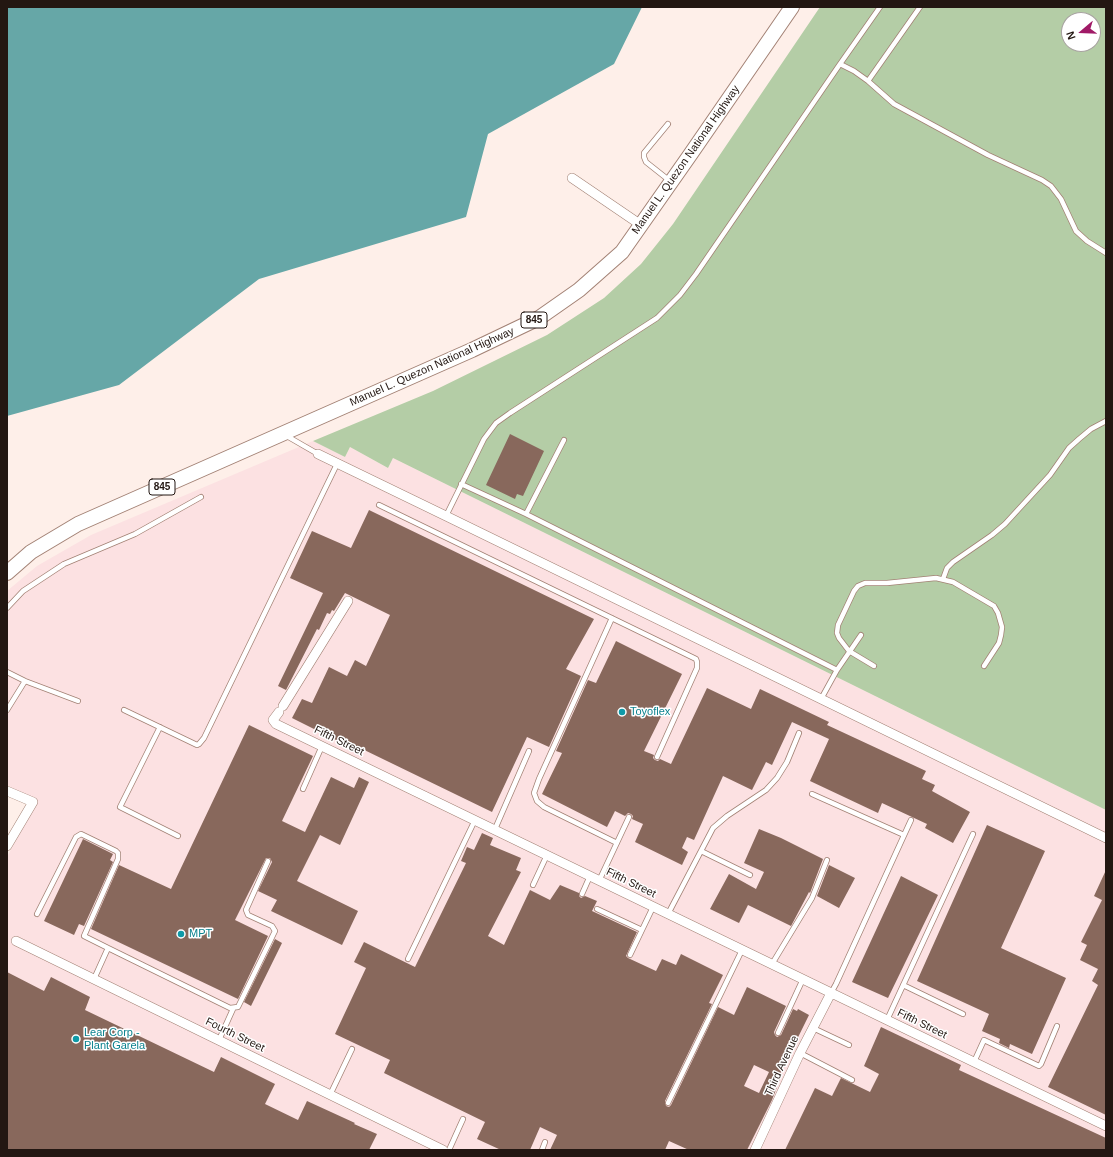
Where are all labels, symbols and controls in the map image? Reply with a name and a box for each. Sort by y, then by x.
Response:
north arrow [1061,12,1101,52]
text: N [1064,30,1078,41]
street label: Manuel L. Quezon National Highway [629,83,743,237]
road number: 845 [521,312,547,328]
street label: Manuel L. Quezon National Highway [348,325,516,409]
road number: 845 [149,479,175,495]
place label: Toyoflex [630,705,670,719]
marker: Toyoflex [617,707,627,717]
street label: Fifth Street [312,723,366,759]
street label: Fifth Street [604,865,658,901]
place label: MPT [189,927,212,941]
marker: MPT [176,929,186,939]
street label: Fifth Street [895,1006,949,1042]
street label: Fourth Street [203,1015,267,1055]
place label: Lear Corp - Plant Garela [84,1026,145,1052]
marker: Lear Corp - Plant Garela [71,1034,81,1044]
street label: Third Avenue [762,1034,802,1098]

